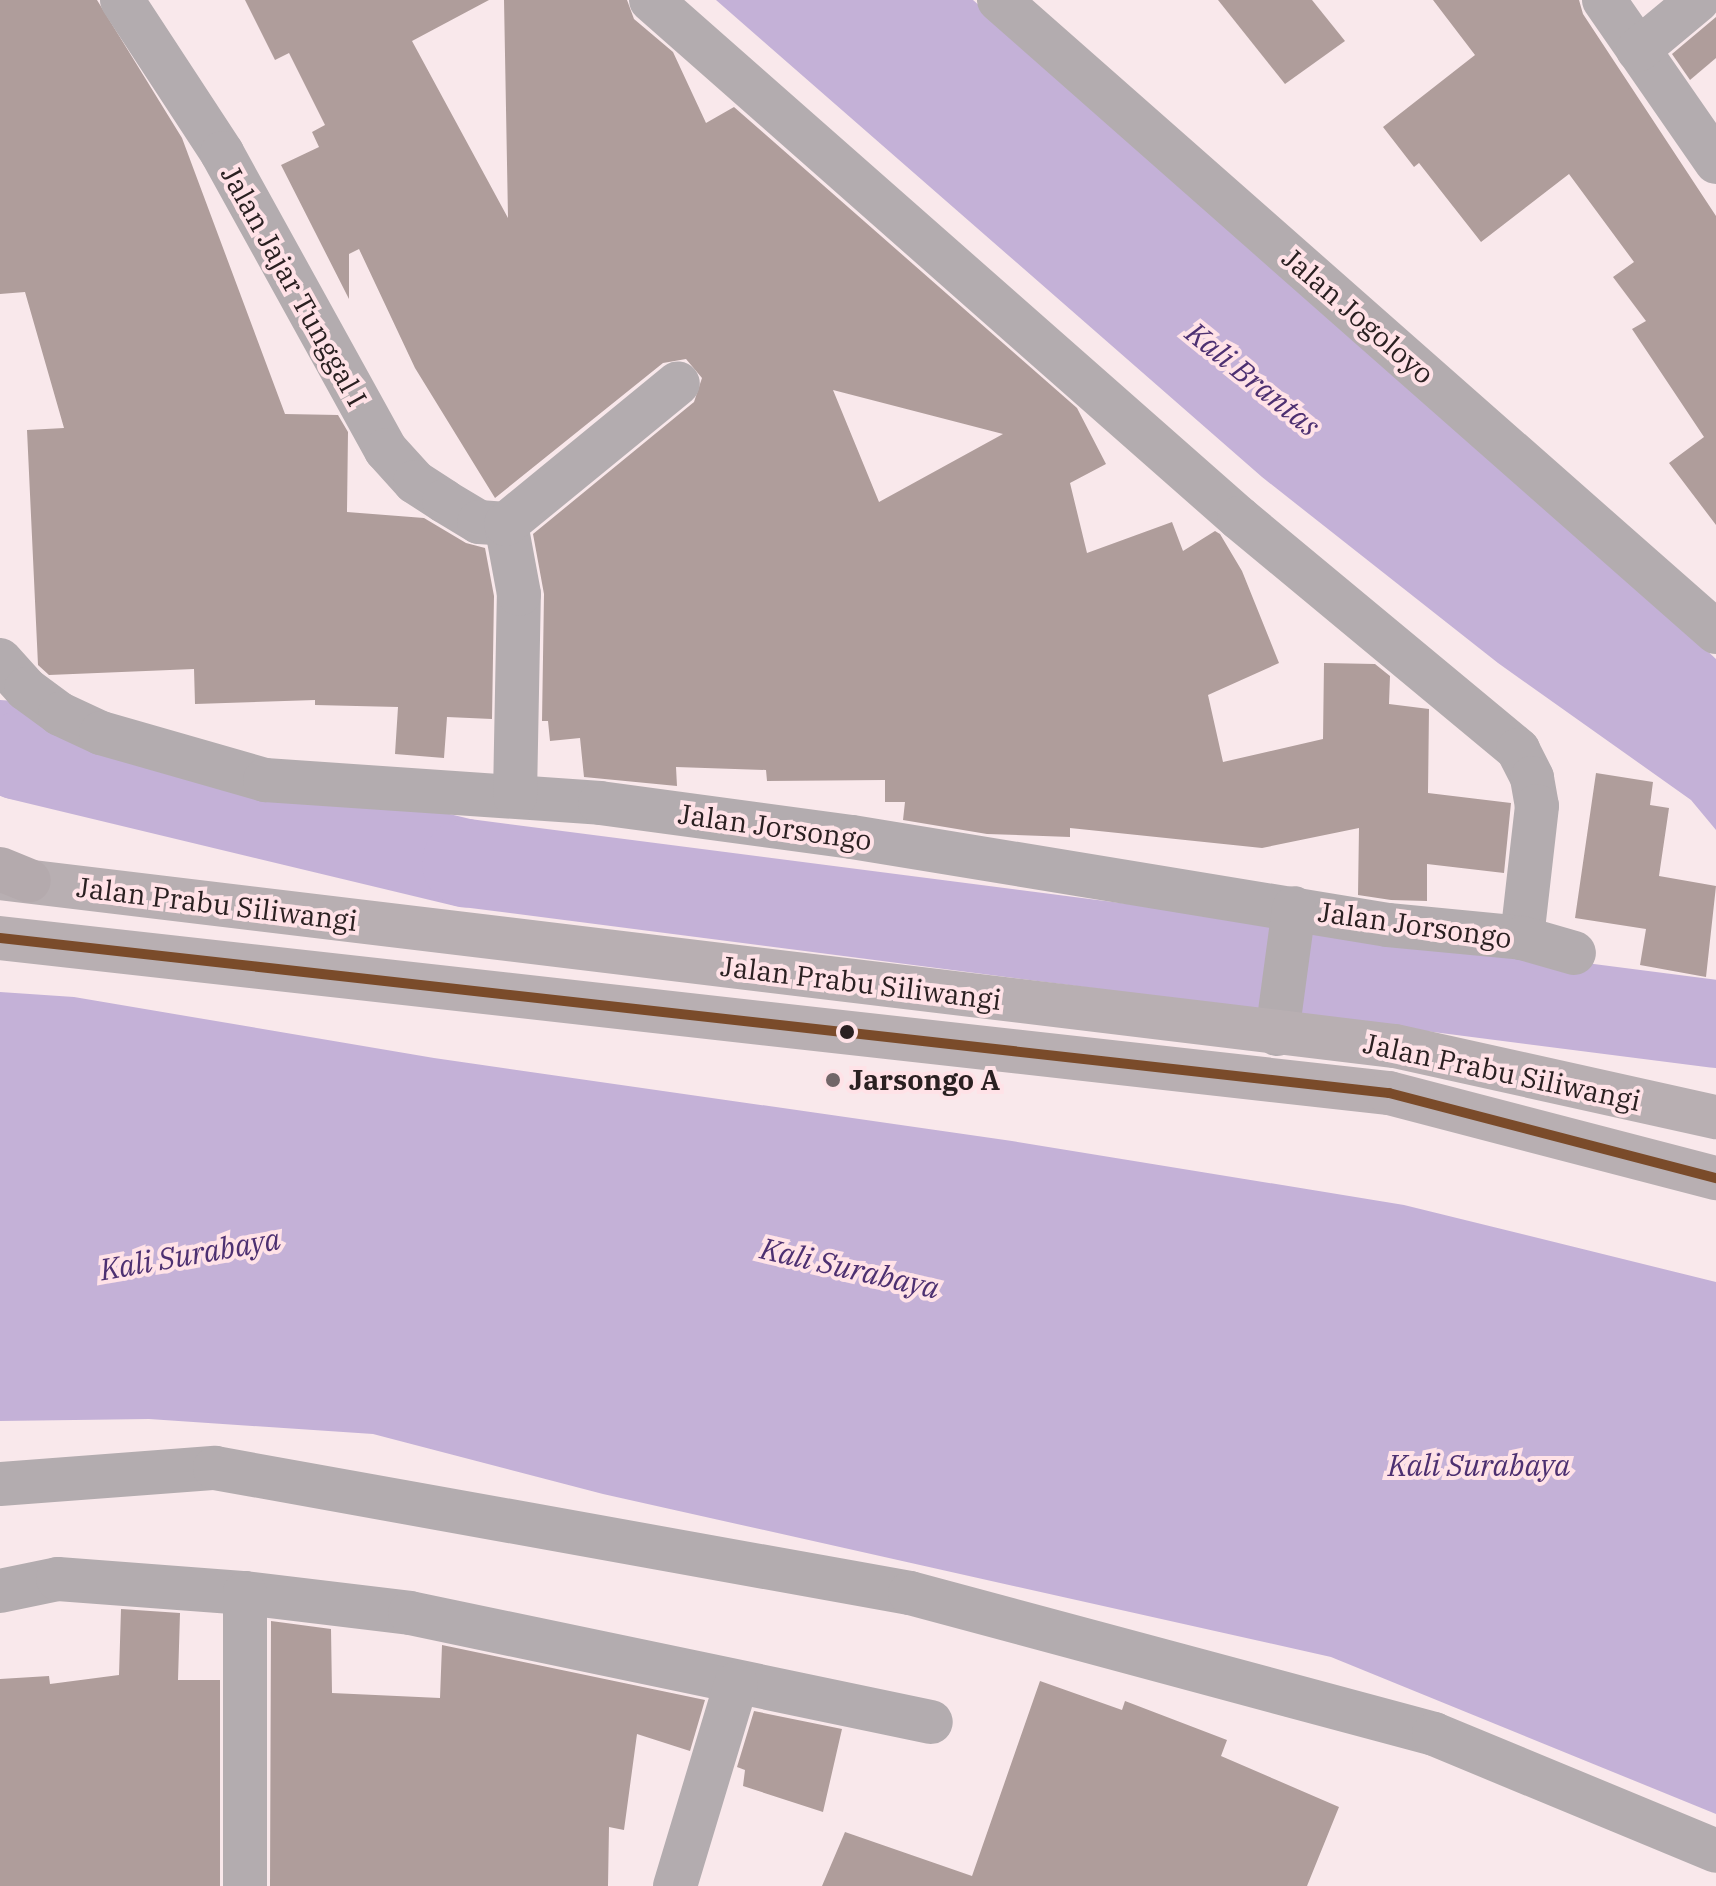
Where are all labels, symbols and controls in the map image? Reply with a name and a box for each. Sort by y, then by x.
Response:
street label: Jalan Jajar Tunggal I [214,160,374,412]
street label: Jalan Jogoloyo [1275,241,1441,391]
water label: Kali Brantas [1179,314,1327,444]
street label: Jalan Jorsongo [676,797,874,857]
street label: Jalan Prabu Siliwangi [75,870,359,938]
street label: Jalan Jorsongo [1316,895,1514,955]
street label: Jalan Prabu Siliwangi [719,949,1003,1017]
unlabelled marker [839,1024,855,1040]
street label: Jalan Prabu Siliwangi [1360,1026,1644,1118]
place label: Jarsongo A [849,1063,1000,1097]
marker: Jarsongo A [824,1071,842,1089]
water label: Kali Surabaya [97,1220,283,1288]
water label: Kali Surabaya [757,1230,943,1306]
water label: Kali Surabaya [1388,1447,1570,1483]

